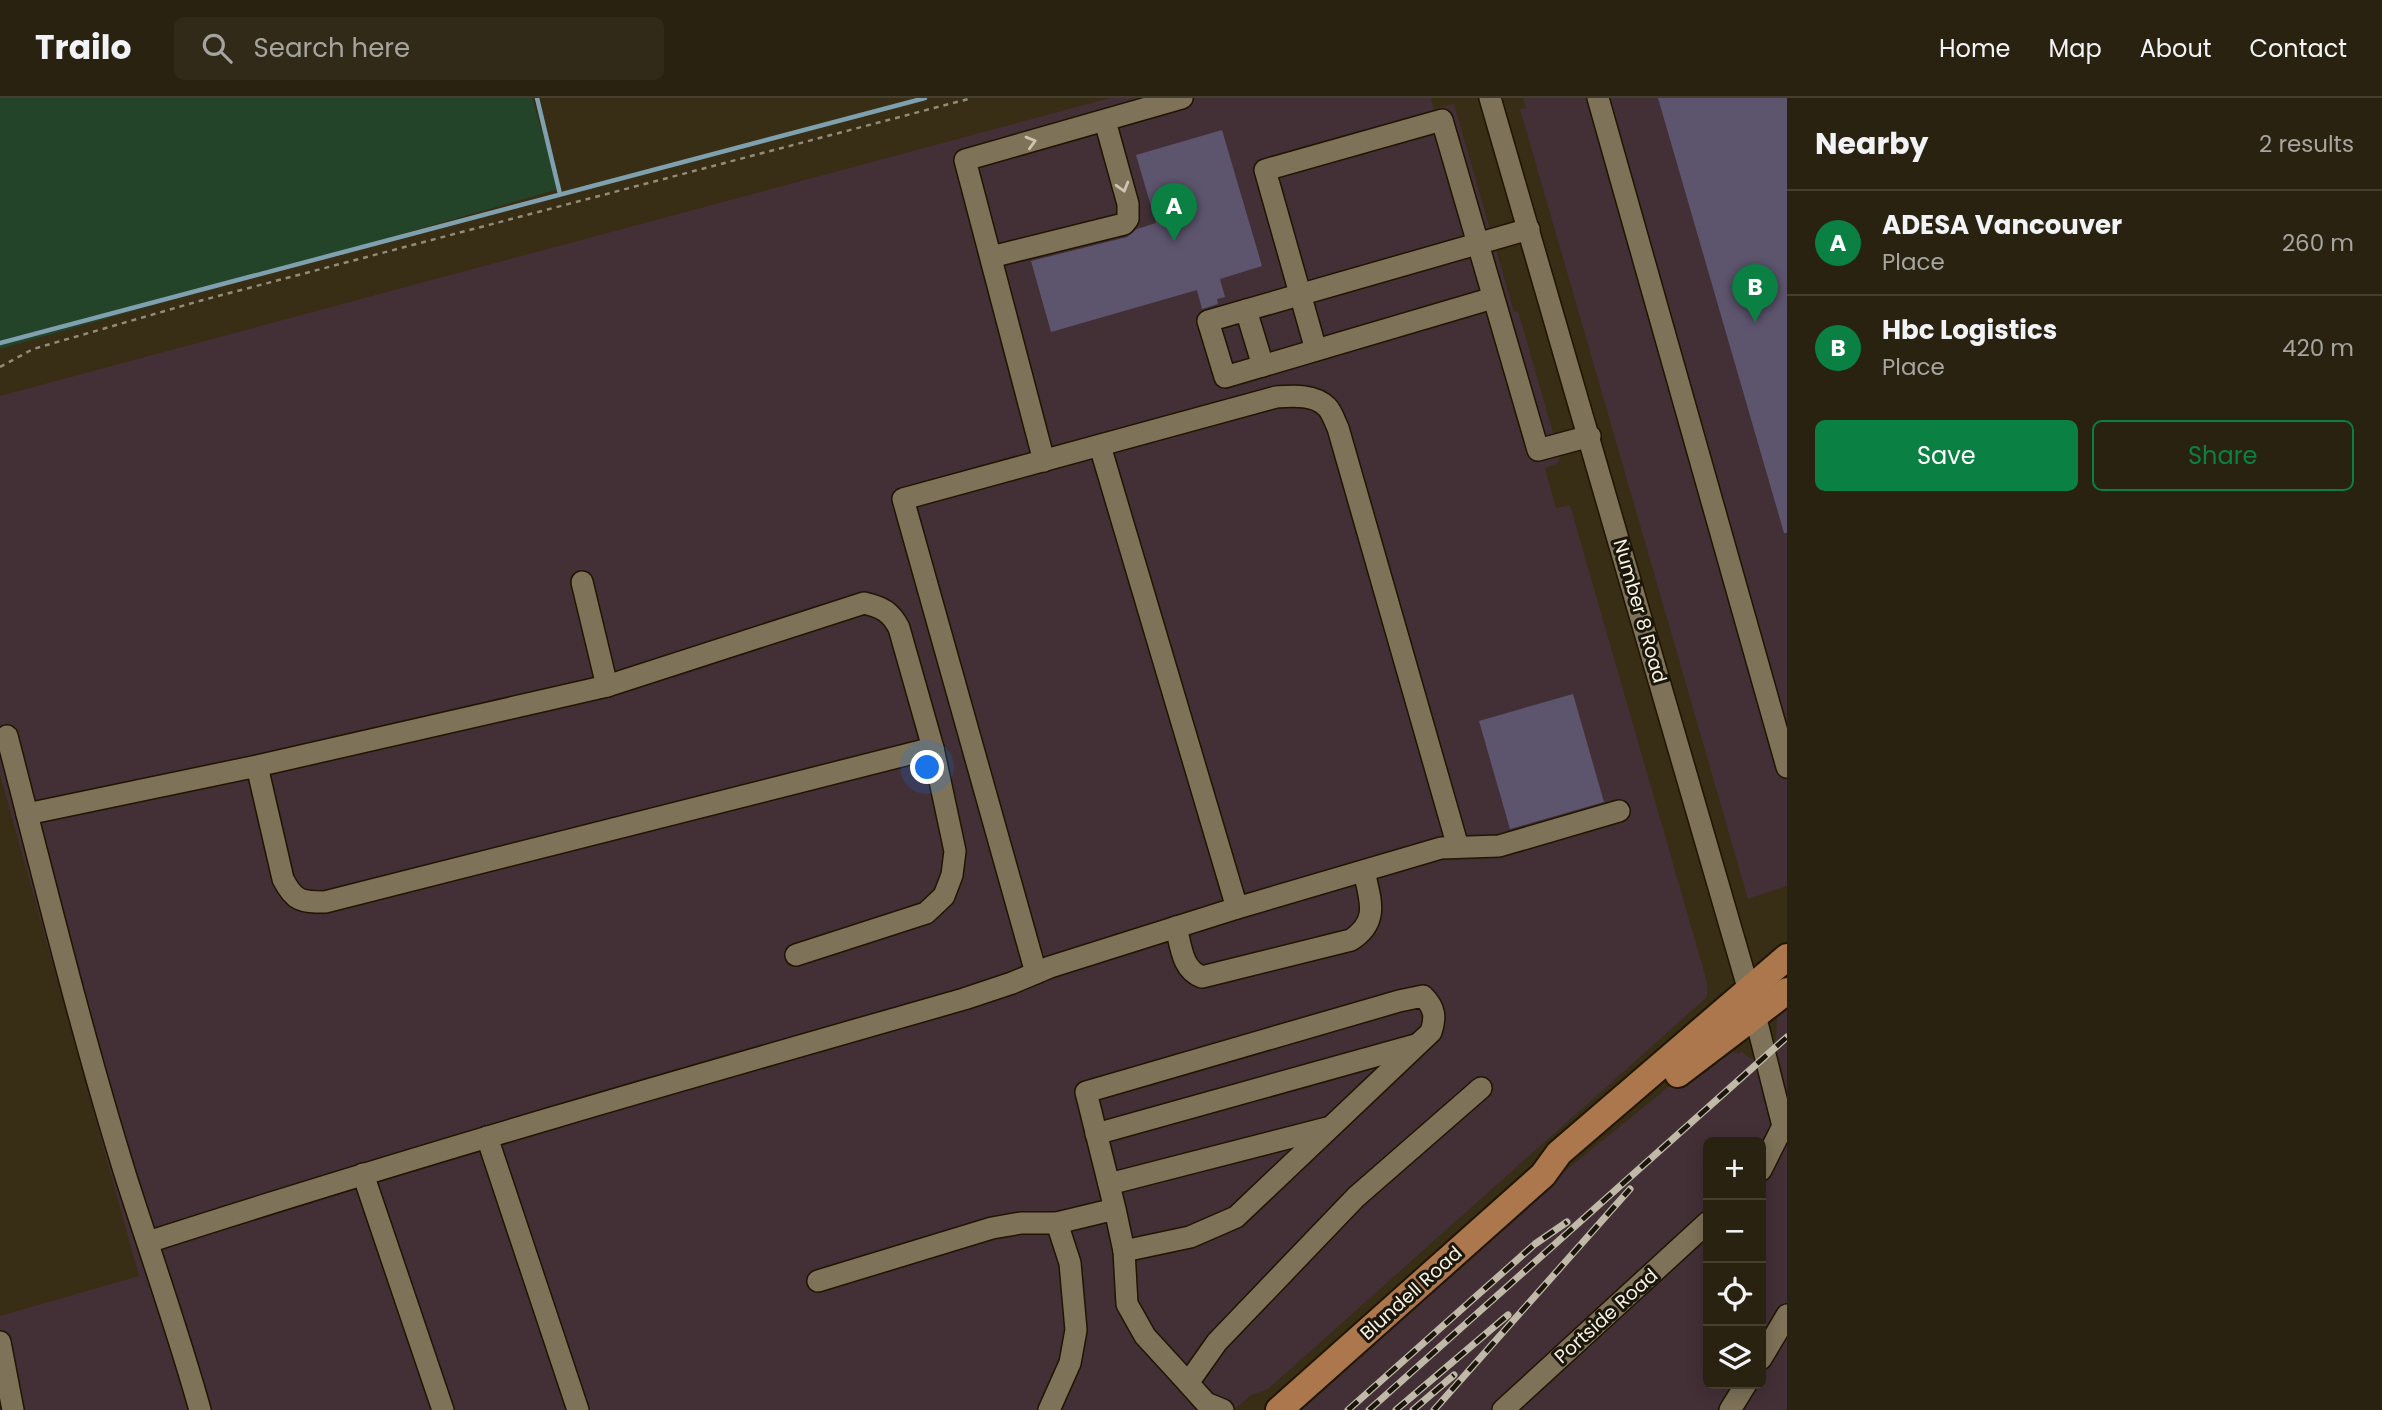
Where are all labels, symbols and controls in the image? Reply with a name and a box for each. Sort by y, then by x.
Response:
search box [174,17,664,80]
text: Trailo [35,24,132,71]
icon: search [198,29,236,67]
text: Search here [254,30,410,66]
text: Home [1939,32,2011,65]
text: Map [2049,32,2102,65]
text: About [2140,32,2211,65]
text: Contact [2249,32,2347,65]
text: Nearby [1815,122,1929,165]
text: 2 results [2259,128,2354,160]
one-way arrow [1025,136,1037,150]
one-way arrow [1115,181,1130,193]
pin: A [1151,183,1197,241]
text: ADESA Vancouver [1882,207,2122,243]
text: A [1830,227,1846,259]
text: 260 m [2282,227,2354,259]
text: Place [1882,246,1945,278]
pin: B [1732,264,1778,322]
text: Hbc Logistics [1882,312,2057,348]
text: B [1830,332,1846,364]
text: 420 m [2282,332,2354,364]
text: Place [1882,351,1945,383]
button: Save [1815,420,2078,491]
button: Share [2092,420,2354,491]
street label: Number 8 Road [1607,536,1673,686]
your location [910,750,944,784]
map controls [1703,1137,1766,1389]
button: + [1703,1137,1766,1200]
button: − [1703,1200,1766,1263]
street label: Blundell Road [1354,1240,1468,1346]
street label: Portside Road [1548,1262,1664,1370]
button: locate [1703,1263,1766,1326]
button: layers [1703,1326,1766,1389]

